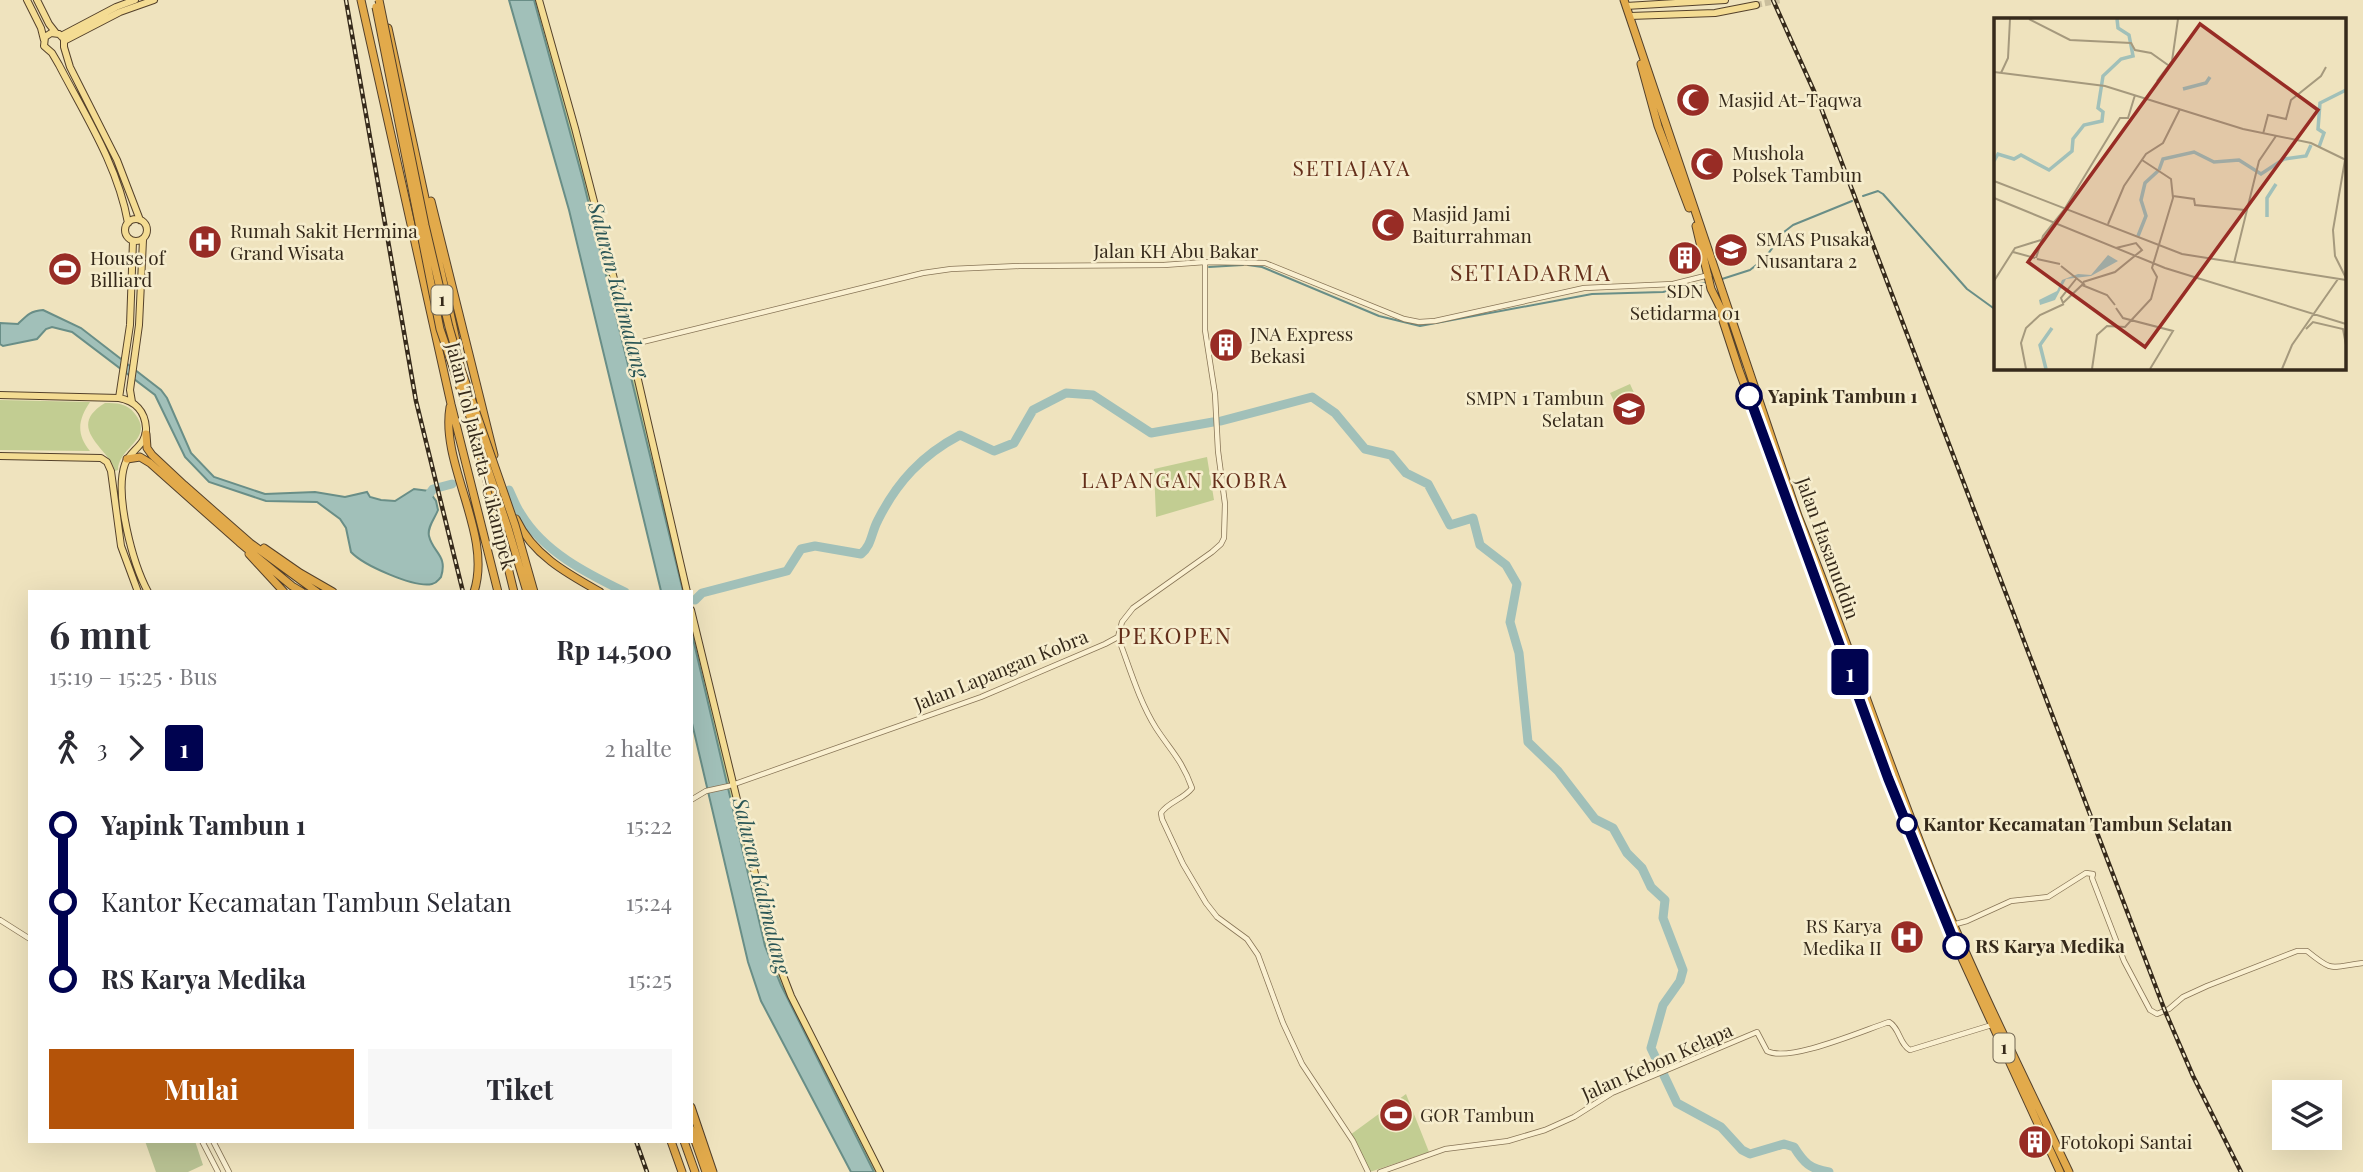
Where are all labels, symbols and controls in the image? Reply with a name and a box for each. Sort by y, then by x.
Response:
inset map [1994,18,2346,369]
mosque icon: Masjid At-Taqwa [1674,81,1712,119]
place label: Masjid At-Taqwa [1718,86,1863,112]
place label: Mushola Polsek Tambun [1732,139,1863,187]
mosque icon: Mushola Polsek Tambun [1688,145,1726,183]
district label: SETIAJAYA [1293,153,1411,181]
water label: Saluran Kalimalang [583,198,657,382]
place label: Masjid Jami Baiturrahman [1412,200,1533,248]
mosque icon: Masjid Jami Baiturrahman [1369,206,1407,244]
place label: Rumah Sakit Hermina Grand Wisata [230,217,418,265]
hospital icon: Rumah Sakit Hermina Grand Wisata [186,223,224,261]
place label: SMAS Pusaka Nusantara 2 [1756,225,1870,273]
school or university icon: SMAS Pusaka Nusantara 2 [1712,231,1750,269]
street label: Jalan KH Abu Bakar [1092,237,1259,263]
building icon: SDN Setidarma 01 [1666,239,1704,277]
place label: House of Billiard [90,244,167,292]
sports icon: House of Billiard [46,250,84,288]
district label: SETIADARMA [1450,256,1612,287]
place label: SDN Setidarma 01 [1630,277,1740,325]
road number: 1 [432,286,452,314]
place label: JNA Express Bekasi [1249,320,1353,368]
building icon: JNA Express Bekasi [1207,326,1245,364]
street label: Jalan Tol Jakarta–Cikampek [441,338,523,573]
place label: Yapink Tambun 1 [1767,382,1918,408]
marker: Yapink Tambun 1 [1736,383,1762,409]
place label: SMPN 1 Tambun Selatan [1466,384,1605,432]
school or university icon: SMPN 1 Tambun Selatan [1610,390,1648,428]
district label: LAPANGAN KOBRA [1081,465,1289,493]
street label: Jalan Hasanuddin [1791,472,1867,623]
text: 6 mnt [49,608,150,659]
district label: PEKOPEN [1117,619,1233,650]
street label: Jalan Lapangan Kobra [909,622,1092,716]
text: Rp 14,500 [557,632,672,667]
line badge: 1 [1827,649,1873,695]
text: 1 [1845,656,1855,688]
text: 15:19 – 15:25 · Bus [49,660,217,691]
icon: walk [49,729,87,767]
icon: forward [117,729,155,767]
text: 3 [97,732,107,763]
text: 1 [179,732,189,764]
text: 2 halte [605,732,672,763]
water label: Saluran Kalimalang [727,794,799,978]
text: Yapink Tambun 1 [101,807,306,842]
text: 15:22 [626,809,672,840]
place label: Kantor Kecamatan Tambun Selatan [1923,810,2233,836]
marker: Kantor Kecamatan Tambun Selatan [1897,814,1917,834]
text: Kantor Kecamatan Tambun Selatan [101,884,512,919]
text: 15:24 [626,886,672,917]
place label: RS Karya Medika II [1802,912,1883,960]
hospital icon: RS Karya Medika II [1888,918,1926,956]
place label: RS Karya Medika [1975,932,2125,958]
marker: RS Karya Medika [1943,933,1969,959]
text: RS Karya Medika [101,961,306,996]
text: 15:25 [628,963,672,994]
street label: Jalan Kebon Kelapa [1576,1016,1737,1107]
road number: 1 [1994,1034,2014,1063]
button: Mulai [49,1049,354,1129]
button: Tiket [368,1049,672,1129]
map controls [2272,1080,2342,1150]
button: layers [2272,1080,2342,1150]
sports icon: GOR Tambun [1377,1096,1415,1134]
place label: GOR Tambun [1420,1101,1535,1127]
building icon: Fotokopi Santai [2016,1123,2054,1161]
place label: Fotokopi Santai [2060,1128,2193,1154]

